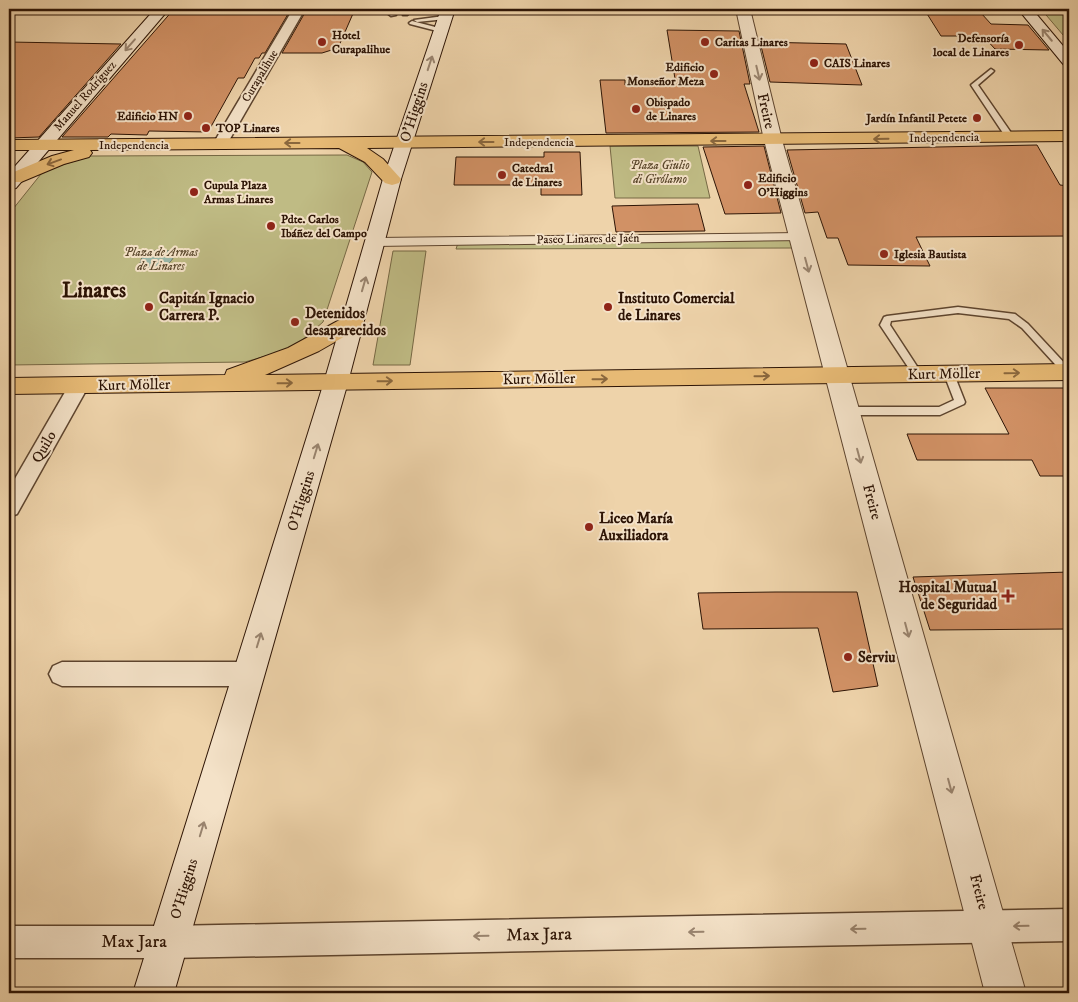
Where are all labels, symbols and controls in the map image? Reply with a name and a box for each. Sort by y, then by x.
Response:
place label: Hotel Curapalihue [332,28,390,57]
one-way arrow [1042,29,1053,42]
place label: Defensoría local de Linares [932,31,1010,60]
place label: Caritas Linares [715,35,788,50]
marker: Hotel Curapalihue [316,36,328,48]
marker: Caritas Linares [699,36,711,48]
one-way arrow [124,39,135,52]
marker: Defensoría local de Linares [1013,39,1025,51]
street label: Curapalihue [239,47,281,105]
one-way arrow [426,55,435,71]
place label: CAIS Linares [824,56,890,71]
marker: CAIS Linares [808,57,820,69]
street label: Manuel Rodríguez [50,58,120,134]
place label: Edificio Monseñor Meza [627,60,705,89]
one-way arrow [753,65,763,81]
marker: Edificio Monseñor Meza [708,68,720,80]
street label: O'Higgins [395,79,433,145]
street label: Freire [753,91,779,131]
place label: Obispado de Linares [646,95,696,124]
marker: Obispado de Linares [630,103,642,115]
place label: Edificio HN [117,109,178,124]
marker: Edificio HN [182,110,194,122]
place label: Jardín Infantil Petete [864,111,967,126]
marker: Jardín Infantil Petete [971,112,983,124]
place label: TOP Linares [215,121,280,136]
marker: TOP Linares [200,122,212,134]
street label: Independencia [909,130,980,146]
one-way arrow [873,134,889,144]
street label: Independencia [504,135,575,150]
one-way arrow [710,136,726,146]
one-way arrow [478,137,494,147]
street label: Independencia [99,138,170,153]
one-way arrow [284,138,300,148]
one-way arrow [47,158,63,167]
park label: Plaza Giulio di Girólamo [630,158,690,187]
place label: Catedral de Linares [512,161,562,190]
marker: Catedral de Linares [496,169,508,181]
place label: Edificio O'Higgins [758,171,808,200]
place label: Cupula Plaza Armas Linares [203,178,273,207]
marker: Edificio O'Higgins [742,179,754,191]
marker: Cupula Plaza Armas Linares [188,186,200,198]
place label: Pdte. Carlos Ibáñez del Campo [281,212,367,241]
marker: Pdte. Carlos Ibáñez del Campo [265,220,277,232]
street label: Paseo Linares de Jaén [536,231,640,247]
park label: Plaza de Armas de Linares [124,245,198,274]
place label: Iglesia Bautista [894,247,967,262]
marker: Iglesia Bautista [878,248,890,260]
one-way arrow [803,256,812,272]
one-way arrow [359,277,369,293]
district label: Linares [62,278,126,304]
place label: Capitán Ignacio Carrera P. [159,289,255,325]
place label: Instituto Comercial de Linares [618,289,735,325]
marker: Capitán Ignacio Carrera P. [143,301,155,313]
marker: Instituto Comercial de Linares [602,301,614,313]
place label: Detenidos desaparecidos [305,304,386,340]
marker: Detenidos desaparecidos [289,316,301,328]
street label: Kurt Möller [907,364,981,384]
one-way arrow [1004,368,1020,378]
street label: Kurt Möller [502,369,576,389]
one-way arrow [754,371,770,381]
one-way arrow [592,374,608,383]
street label: Kurt Möller [97,375,171,395]
one-way arrow [376,376,393,386]
one-way arrow [276,378,293,388]
street label: Quilo [27,428,61,466]
one-way arrow [311,443,321,459]
one-way arrow [855,448,865,464]
street label: O'Higgins [283,468,319,534]
street label: Freire [858,482,886,522]
place label: Liceo María Auxiliadora [598,509,673,545]
marker: Liceo María Auxiliadora [583,521,595,533]
place label: Hospital Mutual de Seguridad [898,578,998,614]
marker: Hospital Mutual de Seguridad [1001,589,1015,603]
one-way arrow [902,621,912,637]
one-way arrow [254,632,264,648]
place label: Serviu [858,648,896,667]
marker: Serviu [842,651,854,663]
one-way arrow [945,778,955,794]
one-way arrow [198,822,208,838]
street label: O'Higgins [166,856,202,922]
street label: Freire [965,872,993,912]
one-way arrow [1013,921,1029,931]
street label: Max Jara [506,923,572,947]
one-way arrow [850,924,866,934]
one-way arrow [688,927,704,937]
street label: Max Jara [101,931,167,953]
one-way arrow [473,931,489,941]

